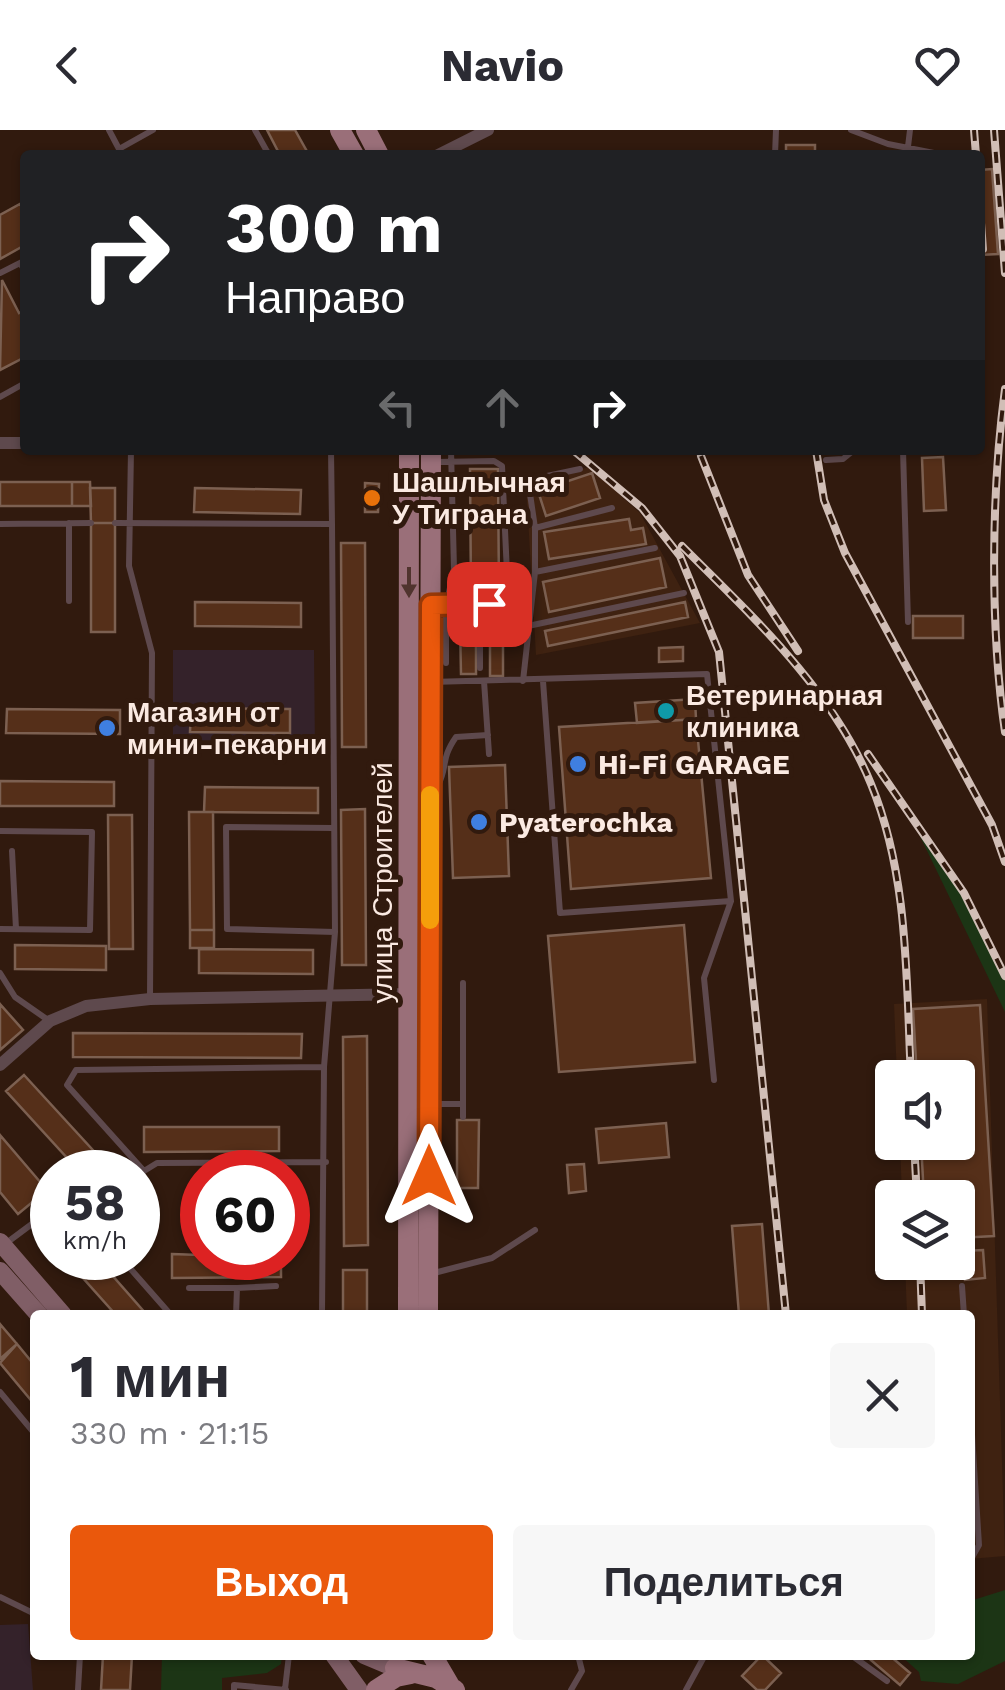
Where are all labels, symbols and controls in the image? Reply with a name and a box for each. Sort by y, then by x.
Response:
icon: back [40,38,95,93]
icon: heart [910,38,965,93]
text: Navio [441,39,564,92]
text: 300 m [225,187,443,269]
icon: right [60,190,190,320]
text: Направо [225,271,405,324]
icon: left [370,380,425,435]
icon: ahead [475,380,530,435]
icon: right [580,380,635,435]
place label: Шашлычная У Тиграна [392,466,566,531]
marker: Шашлычная У Тиграна [361,487,383,509]
pin [447,562,532,647]
one-way arrow [401,567,417,599]
icon: arrive [462,577,517,632]
place label: Ветеринарная клиника [686,679,883,744]
place label: Магазин от мини-пекарни [127,696,327,761]
marker: Ветеринарная клиника [655,700,677,722]
marker: Магазин от мини-пекарни [96,717,118,739]
place label: Hi-Fi GARAGE [598,748,790,781]
marker: Hi-Fi GARAGE [567,753,589,775]
street label: улица Строителей [366,762,399,1004]
place label: Pyaterochka [499,806,673,839]
marker: Pyaterochka [468,811,490,833]
map controls [875,1060,975,1280]
button: sound [875,1060,975,1160]
position arrow [377,1124,481,1228]
speed limit sign: 60 [180,1150,310,1280]
text: 58 [65,1173,125,1232]
button: layers [875,1180,975,1280]
text: km/h [63,1226,127,1255]
text: 1 мин [70,1341,231,1412]
button: close [830,1343,935,1448]
text: 330 m · 21:15 [70,1414,269,1452]
button: Выход [70,1525,493,1640]
button: Поделиться [513,1525,935,1640]

